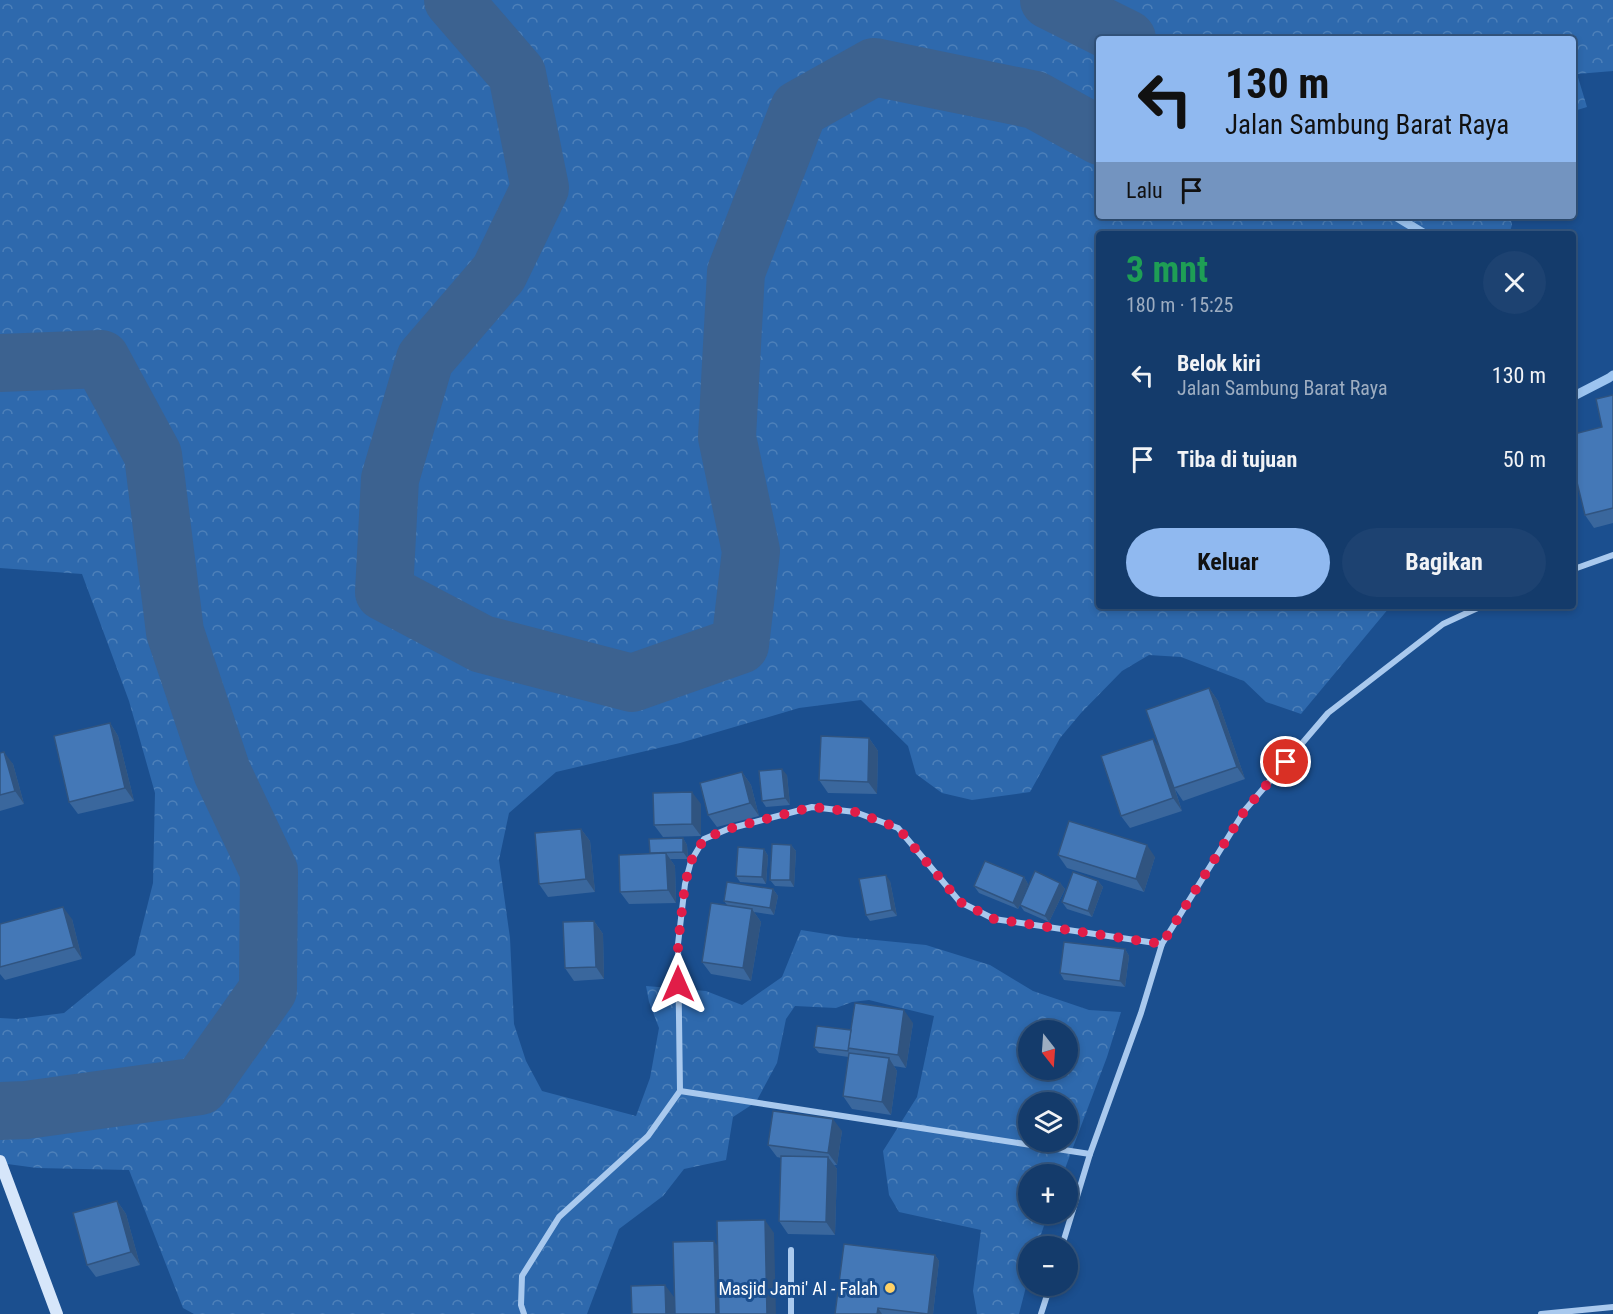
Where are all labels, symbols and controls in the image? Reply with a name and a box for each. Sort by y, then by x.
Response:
text: 130 m [1225,59,1330,108]
icon: left [1126,60,1204,138]
text: Jalan Sambung Barat Raya [1225,109,1509,141]
icon: arrive [1175,174,1208,207]
text: Lalu [1126,178,1163,203]
text: 3 mnt [1126,249,1208,291]
button: close [1483,251,1546,314]
text: 180 m · 15:25 [1126,293,1233,317]
text: Belok kiri [1177,351,1261,376]
icon: left [1126,359,1159,392]
text: 130 m [1492,363,1546,388]
text: Jalan Sambung Barat Raya [1177,376,1387,400]
icon: arrive [1126,443,1159,476]
text: Tiba di tujuan [1177,447,1297,472]
text: 50 m [1503,447,1546,472]
button: Keluar [1126,528,1330,597]
button: Bagikan [1342,528,1546,597]
pin [1260,736,1311,787]
icon: arrive [1269,745,1302,778]
position arrow [646,952,710,1016]
north arrow [1018,1020,1078,1080]
map controls [1018,1020,1078,1296]
button: layers [1018,1092,1078,1152]
button: + [1018,1164,1078,1224]
button: − [1018,1236,1078,1296]
place label: Masjid Jami' Al - Falah [718,1278,878,1299]
marker: Masjid Jami' Al - Falah [883,1281,897,1295]

